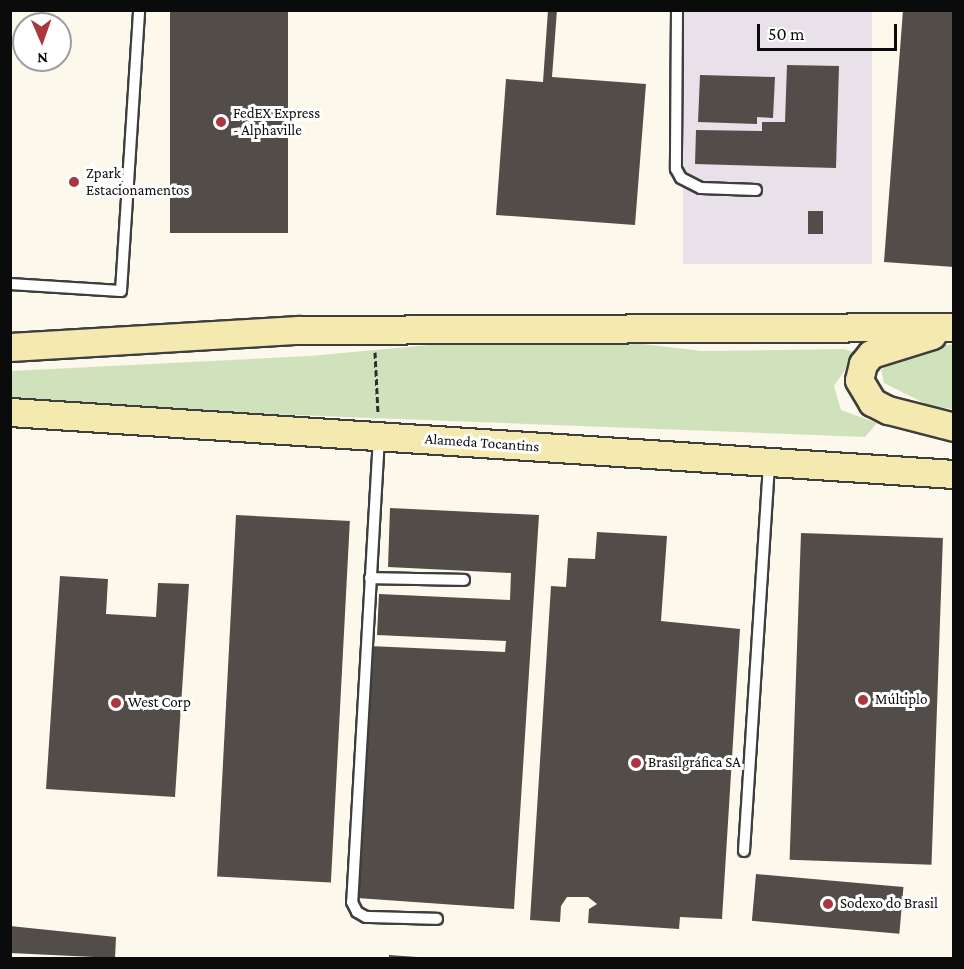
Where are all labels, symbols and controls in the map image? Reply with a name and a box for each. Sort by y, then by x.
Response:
north arrow [12,12,72,72]
scale bar [760,12,900,50]
text: 50 m [768,24,805,44]
text: N [37,50,48,67]
place label: FedEX Express - Alphaville [233,104,320,139]
marker: FedEX Express - Alphaville [214,115,228,129]
place label: Zpark Estacionamentos [86,164,189,199]
marker: Zpark Estacionamentos [67,175,81,189]
street label: Alameda Tocantins [424,430,540,456]
place label: Múltiplo [875,691,927,709]
marker: Múltiplo [856,693,870,707]
place label: West Corp [128,694,191,712]
marker: West Corp [109,696,123,710]
place label: Brasilgráfica SA [648,754,741,772]
marker: Brasilgráfica SA [629,756,643,770]
place label: Sodexo do Brasil [840,895,938,913]
marker: Sodexo do Brasil [821,897,835,911]

